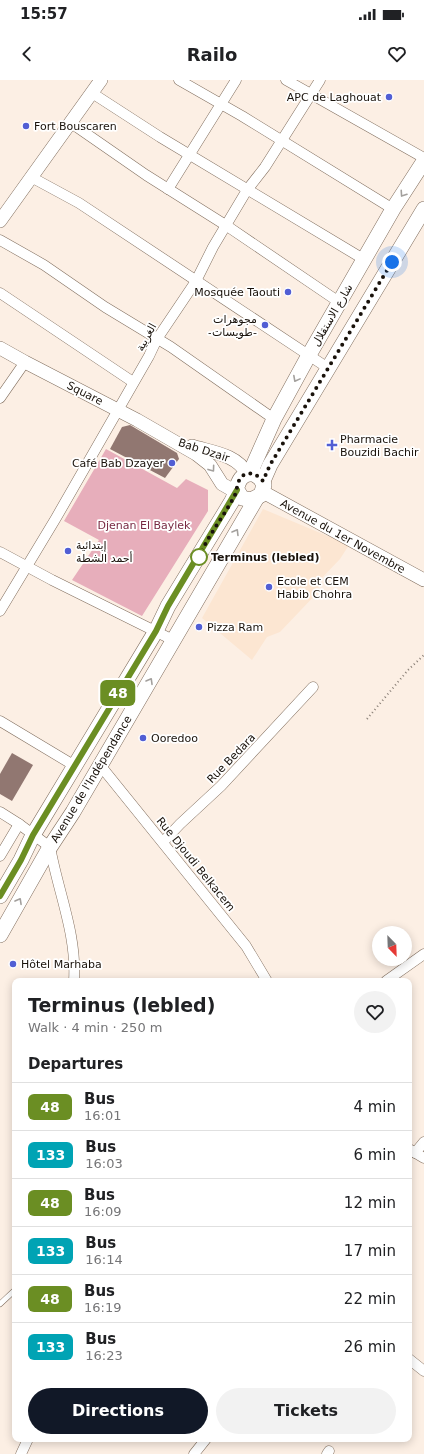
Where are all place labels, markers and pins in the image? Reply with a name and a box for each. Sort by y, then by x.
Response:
place label: APC de Laghouat [287,91,382,104]
marker: APC de Laghouat [384,92,394,102]
place label: Fort Bouscaren [34,120,117,133]
marker: Fort Bouscaren [21,121,31,131]
place label: Mosquée Taouti [194,286,280,299]
marker: Mosquée Taouti [283,287,293,297]
place label: مجوهرات -طويسات- [208,313,257,339]
marker: مجوهرات -طويسات- [260,320,270,330]
place label: Pharmacie Bouzidi Bachir [340,433,419,459]
marker: Pharmacie Bouzidi Bachir [327,440,337,450]
place label: Café Bab Dzayer [72,457,164,470]
marker: Café Bab Dzayer [167,458,177,468]
place label: إبتدائية أحمد الشطة [76,539,133,565]
marker: إبتدائية أحمد الشطة [63,546,73,556]
marker: Terminus (lebled) [190,548,208,566]
place label: Terminus (lebled) [211,551,319,564]
place label: Ecole et CEM Habib Chohra [277,575,352,601]
marker: Ecole et CEM Habib Chohra [264,582,274,592]
place label: Pizza Ram [207,621,263,634]
marker: Pizza Ram [194,622,204,632]
place label: Ooredoo [151,732,198,745]
marker: Ooredoo [138,733,148,743]
place label: Hôtel Marhaba [21,958,102,971]
marker: Hôtel Marhaba [8,959,18,969]

